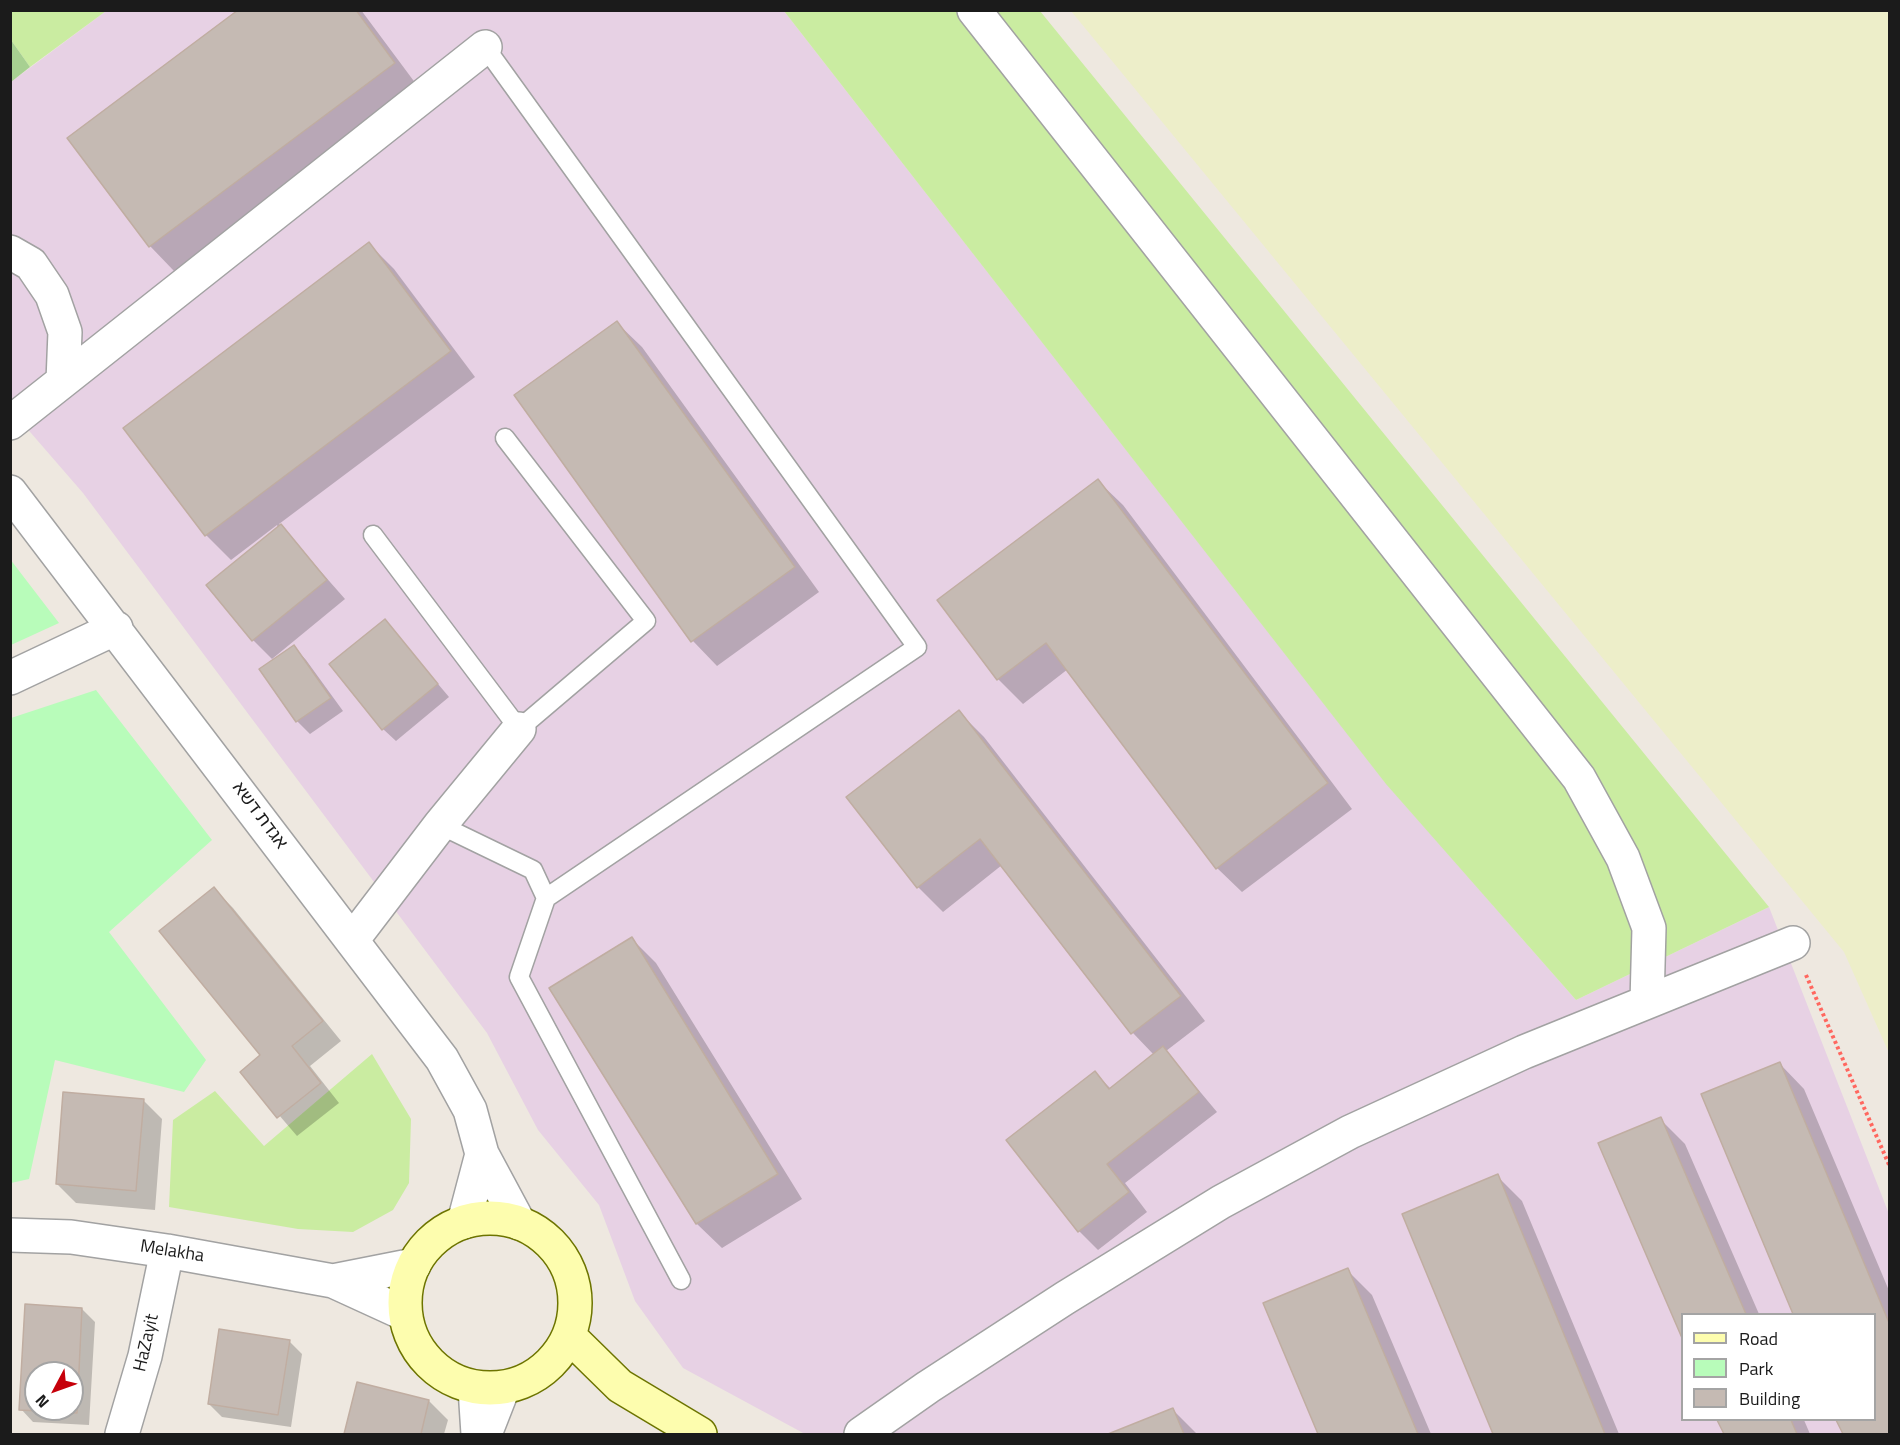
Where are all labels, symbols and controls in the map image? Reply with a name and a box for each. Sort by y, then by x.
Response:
street label: אגדת דשא [227,778,291,854]
street label: Melakha [138,1236,206,1268]
street label: HaZayit [130,1312,164,1374]
legend [1681,1313,1876,1421]
text: Road [1739,1325,1778,1352]
text: Park [1739,1355,1773,1382]
north arrow [24,1361,84,1421]
text: Building [1739,1385,1800,1412]
text: N [29,1389,55,1414]

